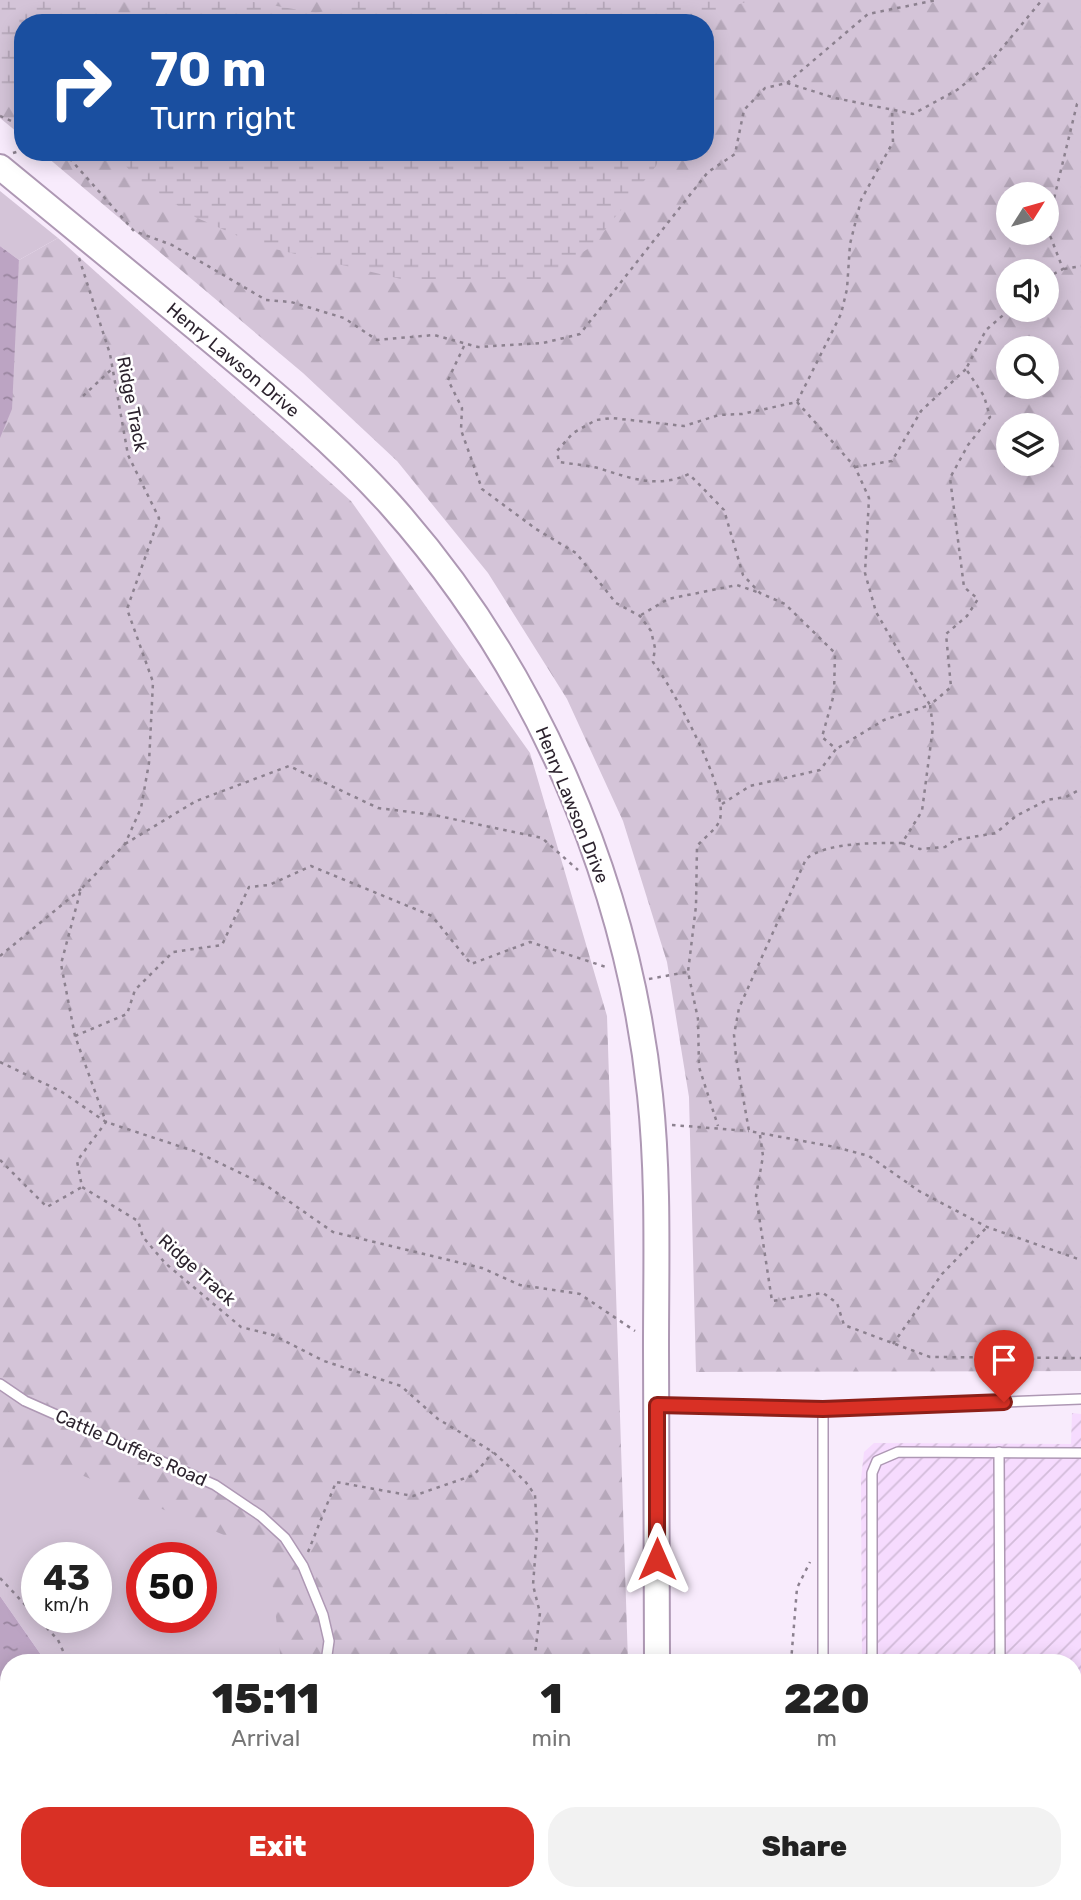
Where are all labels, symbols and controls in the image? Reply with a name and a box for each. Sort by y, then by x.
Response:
text: 70 m [150,40,267,98]
icon: right [35,42,126,133]
text: Turn right [150,99,295,137]
north arrow [996,182,1059,245]
map controls [996,182,1059,476]
button: sound [996,259,1059,322]
street label: Henry Lawson Drive [162,298,304,422]
button: search [996,336,1059,399]
street label: Ridge Track [112,355,152,454]
button: layers [996,413,1059,476]
street label: Henry Lawson Drive [531,723,613,887]
street label: Ridge Track [154,1230,241,1311]
pin [974,1330,1034,1402]
icon: arrive [985,1341,1023,1379]
street label: Cattle Duffers Road [52,1405,210,1491]
position arrow [620,1522,694,1596]
speed limit sign: 50 [126,1542,217,1633]
text: 43 [43,1557,90,1599]
text: km/h [44,1594,89,1616]
text: 15:11 [212,1674,319,1724]
text: 1 [540,1674,563,1724]
text: 220 [784,1674,870,1724]
text: Arrival [231,1724,300,1752]
text: min [532,1724,572,1752]
text: m [817,1724,837,1752]
button: Exit [21,1807,534,1887]
button: Share [548,1807,1061,1887]

